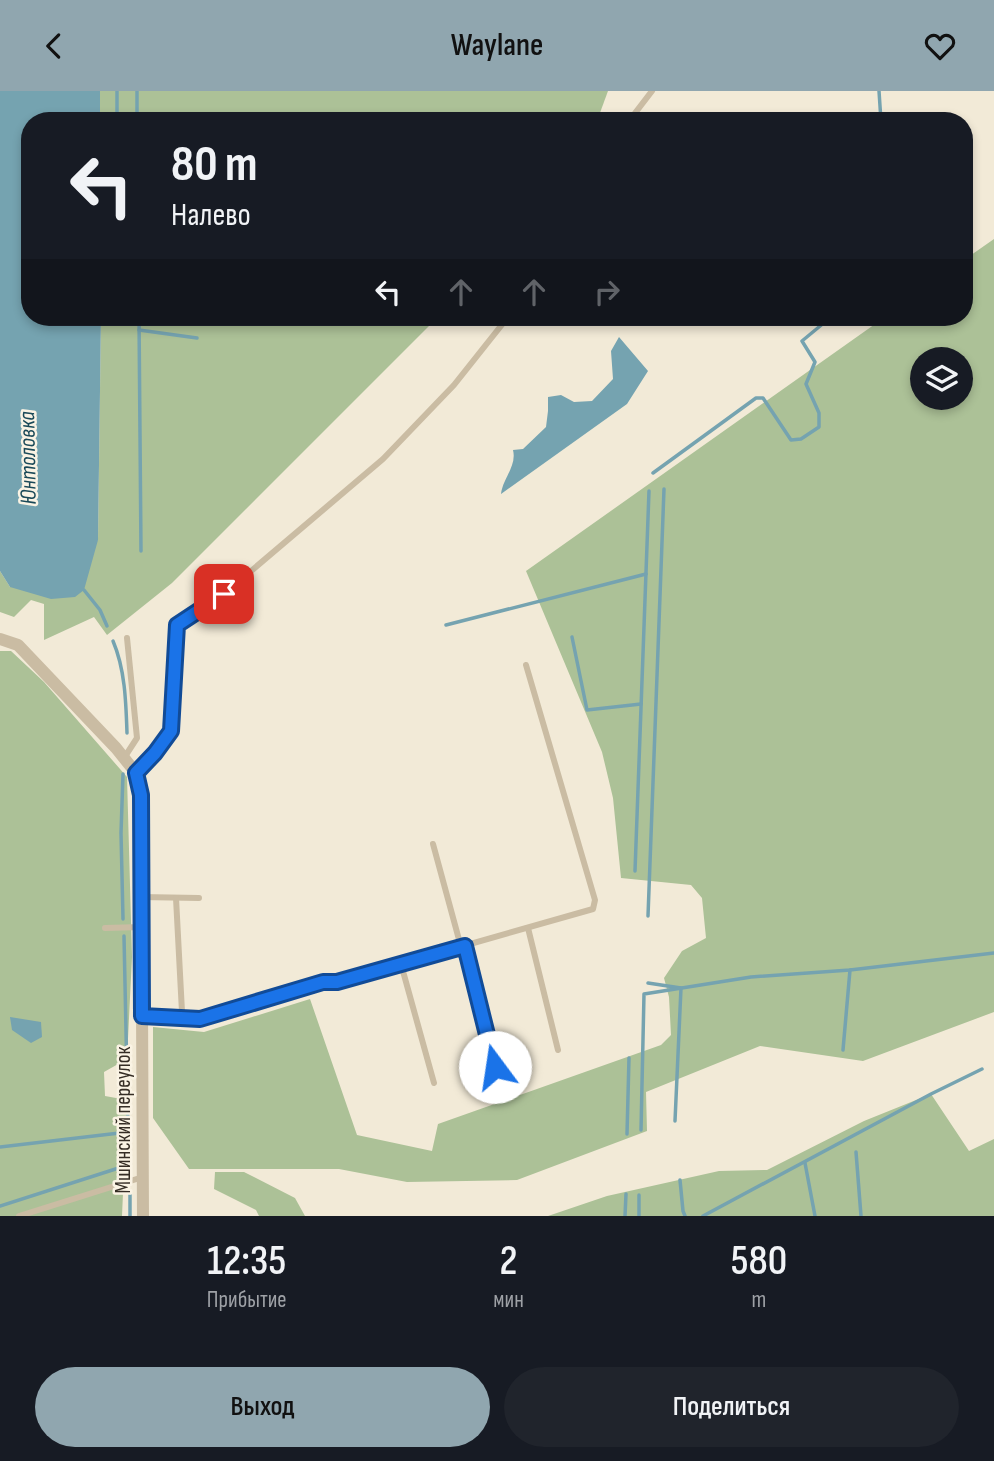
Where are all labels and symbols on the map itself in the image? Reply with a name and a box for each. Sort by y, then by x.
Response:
water label: Юнтоловка [13,410,43,505]
pin [194,564,254,624]
position arrow [458,1030,532,1104]
street label: Мшинский переулок [111,1047,136,1193]

